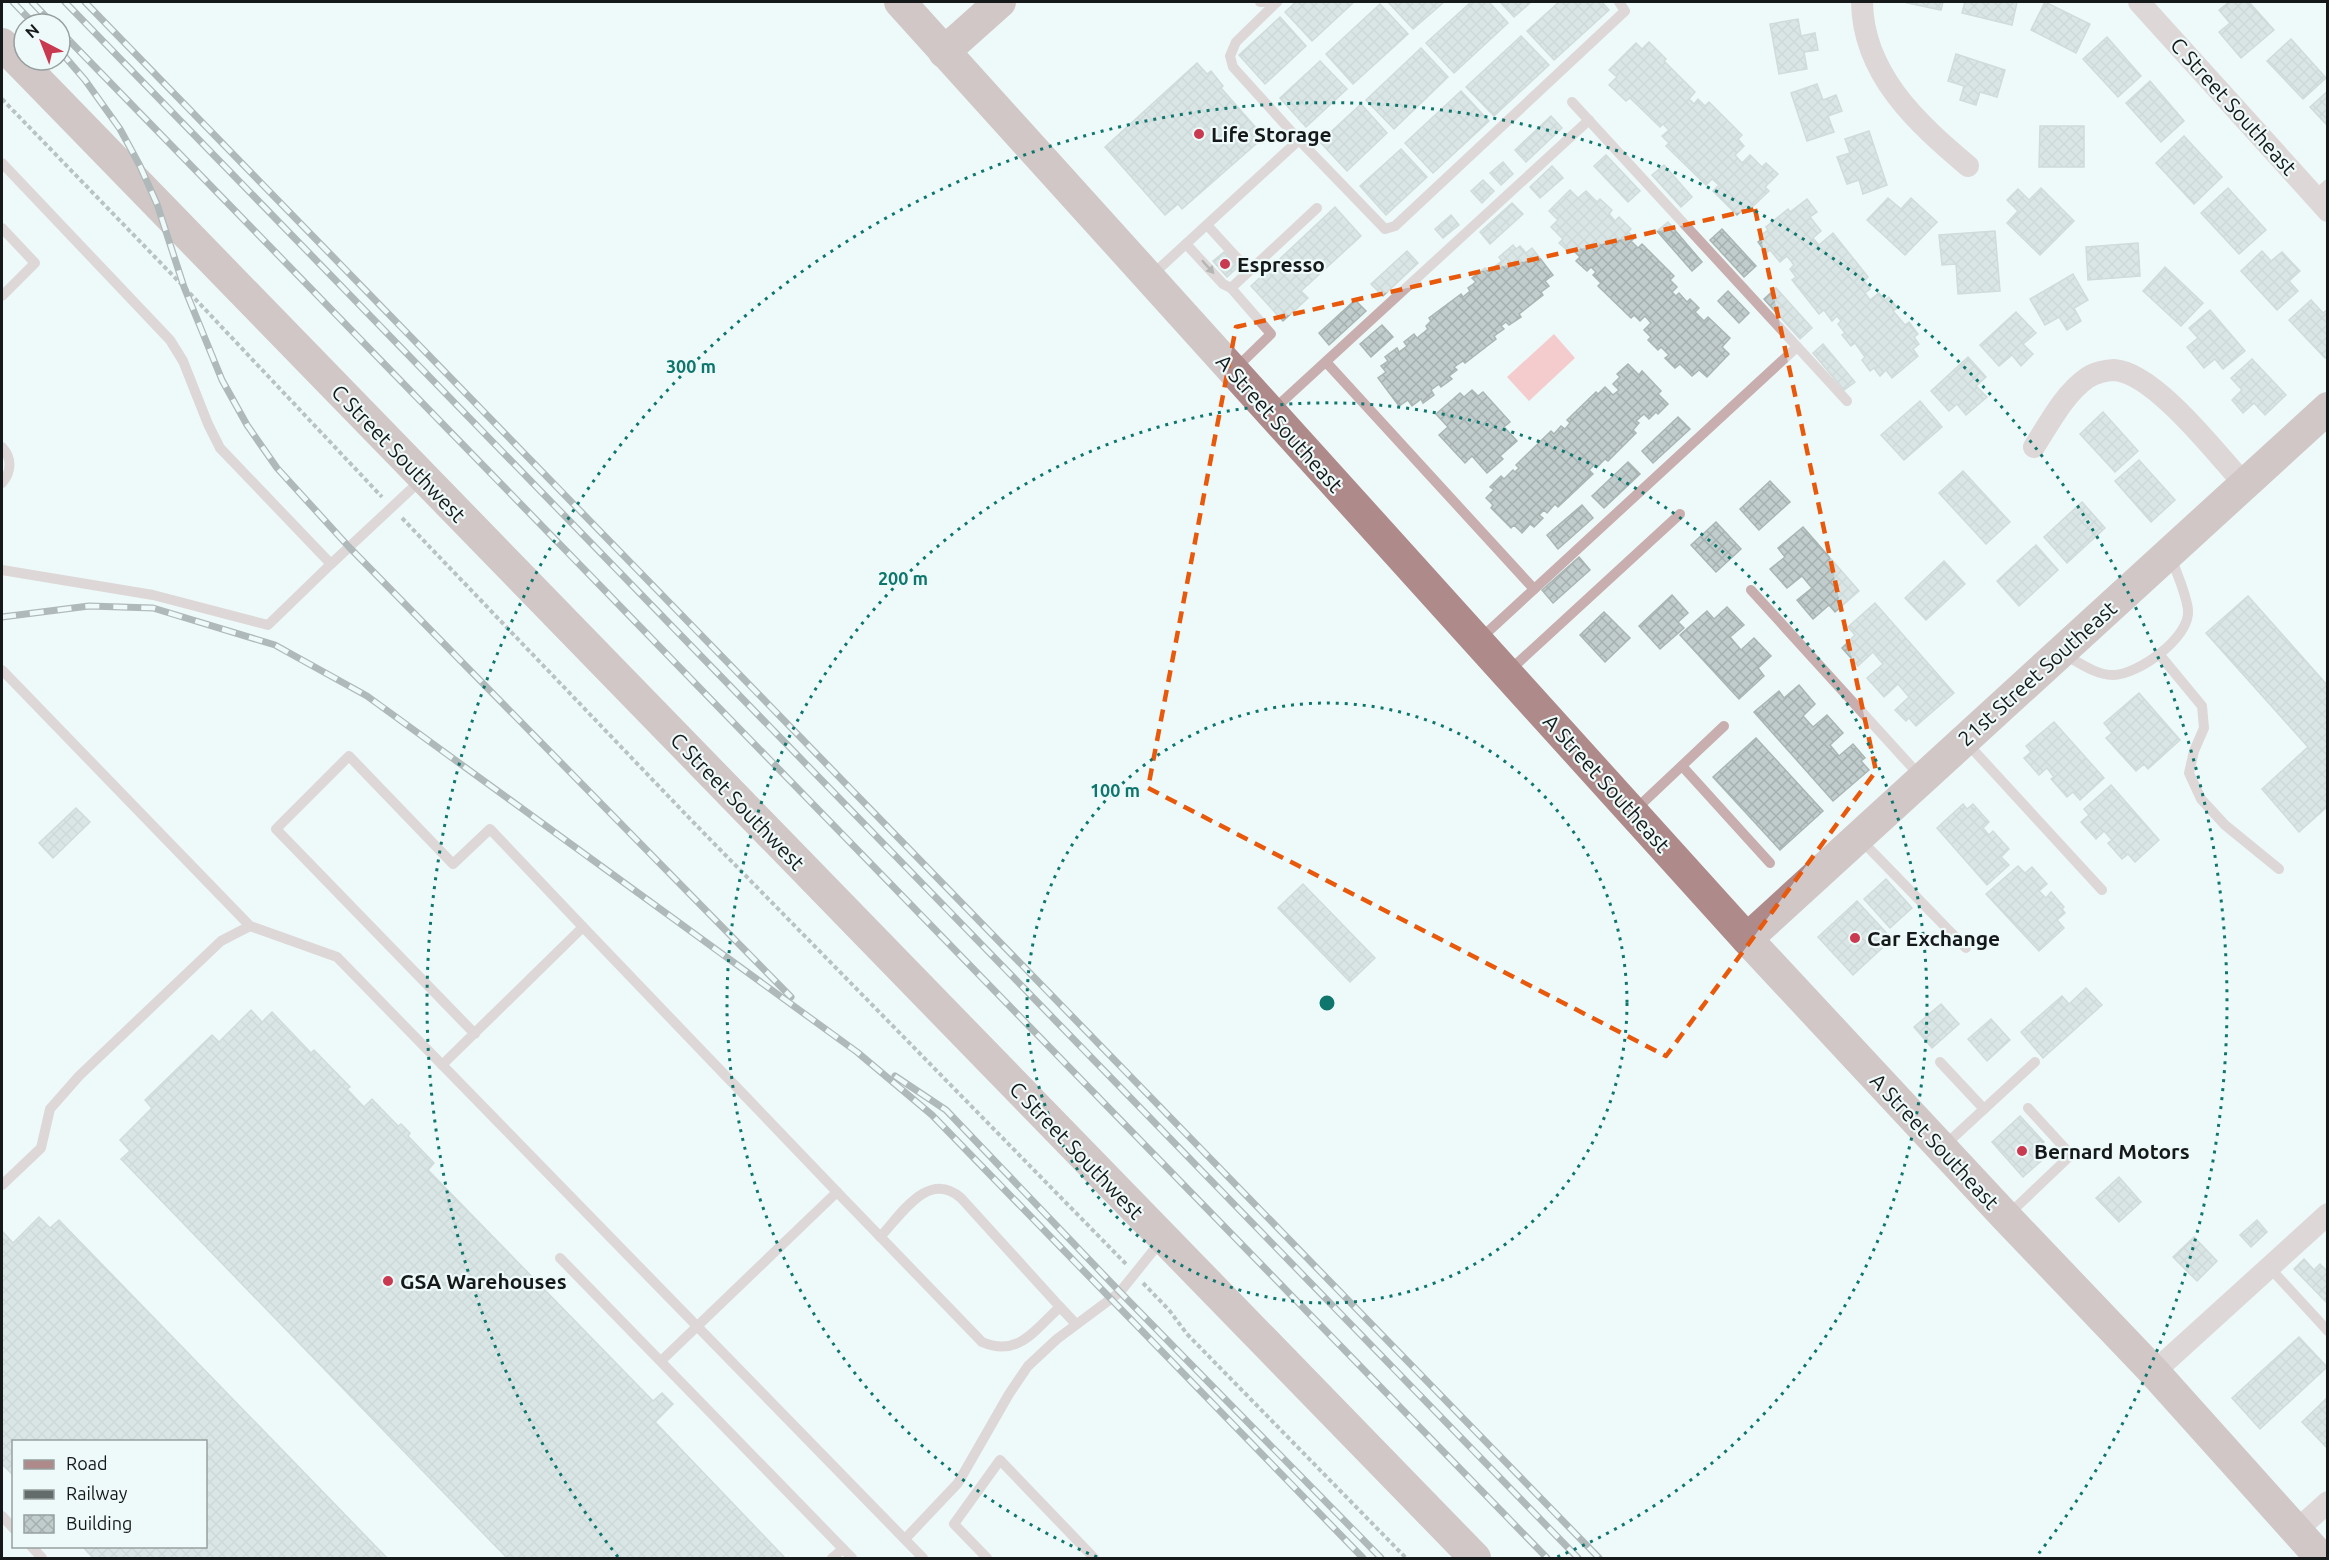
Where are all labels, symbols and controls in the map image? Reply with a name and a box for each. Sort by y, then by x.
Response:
north arrow [12,12,72,72]
text: N [22,20,42,42]
street label: C Street Southeast [2166,32,2302,180]
place label: Life Storage [1211,122,1332,146]
marker: Life Storage [1192,127,1206,141]
place label: Espresso [1237,252,1325,276]
marker: Espresso [1218,257,1232,271]
one-way arrow [1200,260,1214,274]
street label: A Street Southeast [1212,349,1348,497]
text: 300 m [666,356,716,376]
street label: C Street Southwest [327,379,471,527]
text: 200 m [878,568,928,588]
street label: 21st Street Southeast [1953,596,2121,750]
street label: A Street Southeast [1539,709,1675,857]
street label: C Street Southwest [666,727,810,875]
text: 100 m [1090,780,1140,800]
place label: Car Exchange [1867,926,2000,950]
marker: Car Exchange [1848,931,1862,945]
centre of rings [1317,993,1337,1013]
street label: A Street Southeast [1866,1068,2004,1214]
street label: C Street Southwest [1005,1076,1149,1224]
place label: Bernard Motors [2034,1139,2190,1163]
marker: Bernard Motors [2015,1144,2029,1158]
place label: GSA Warehouses [400,1269,567,1293]
marker: GSA Warehouses [381,1274,395,1288]
legend [12,1440,207,1548]
text: Road [66,1453,108,1473]
text: Railway [66,1483,128,1503]
text: Building [66,1513,132,1533]

